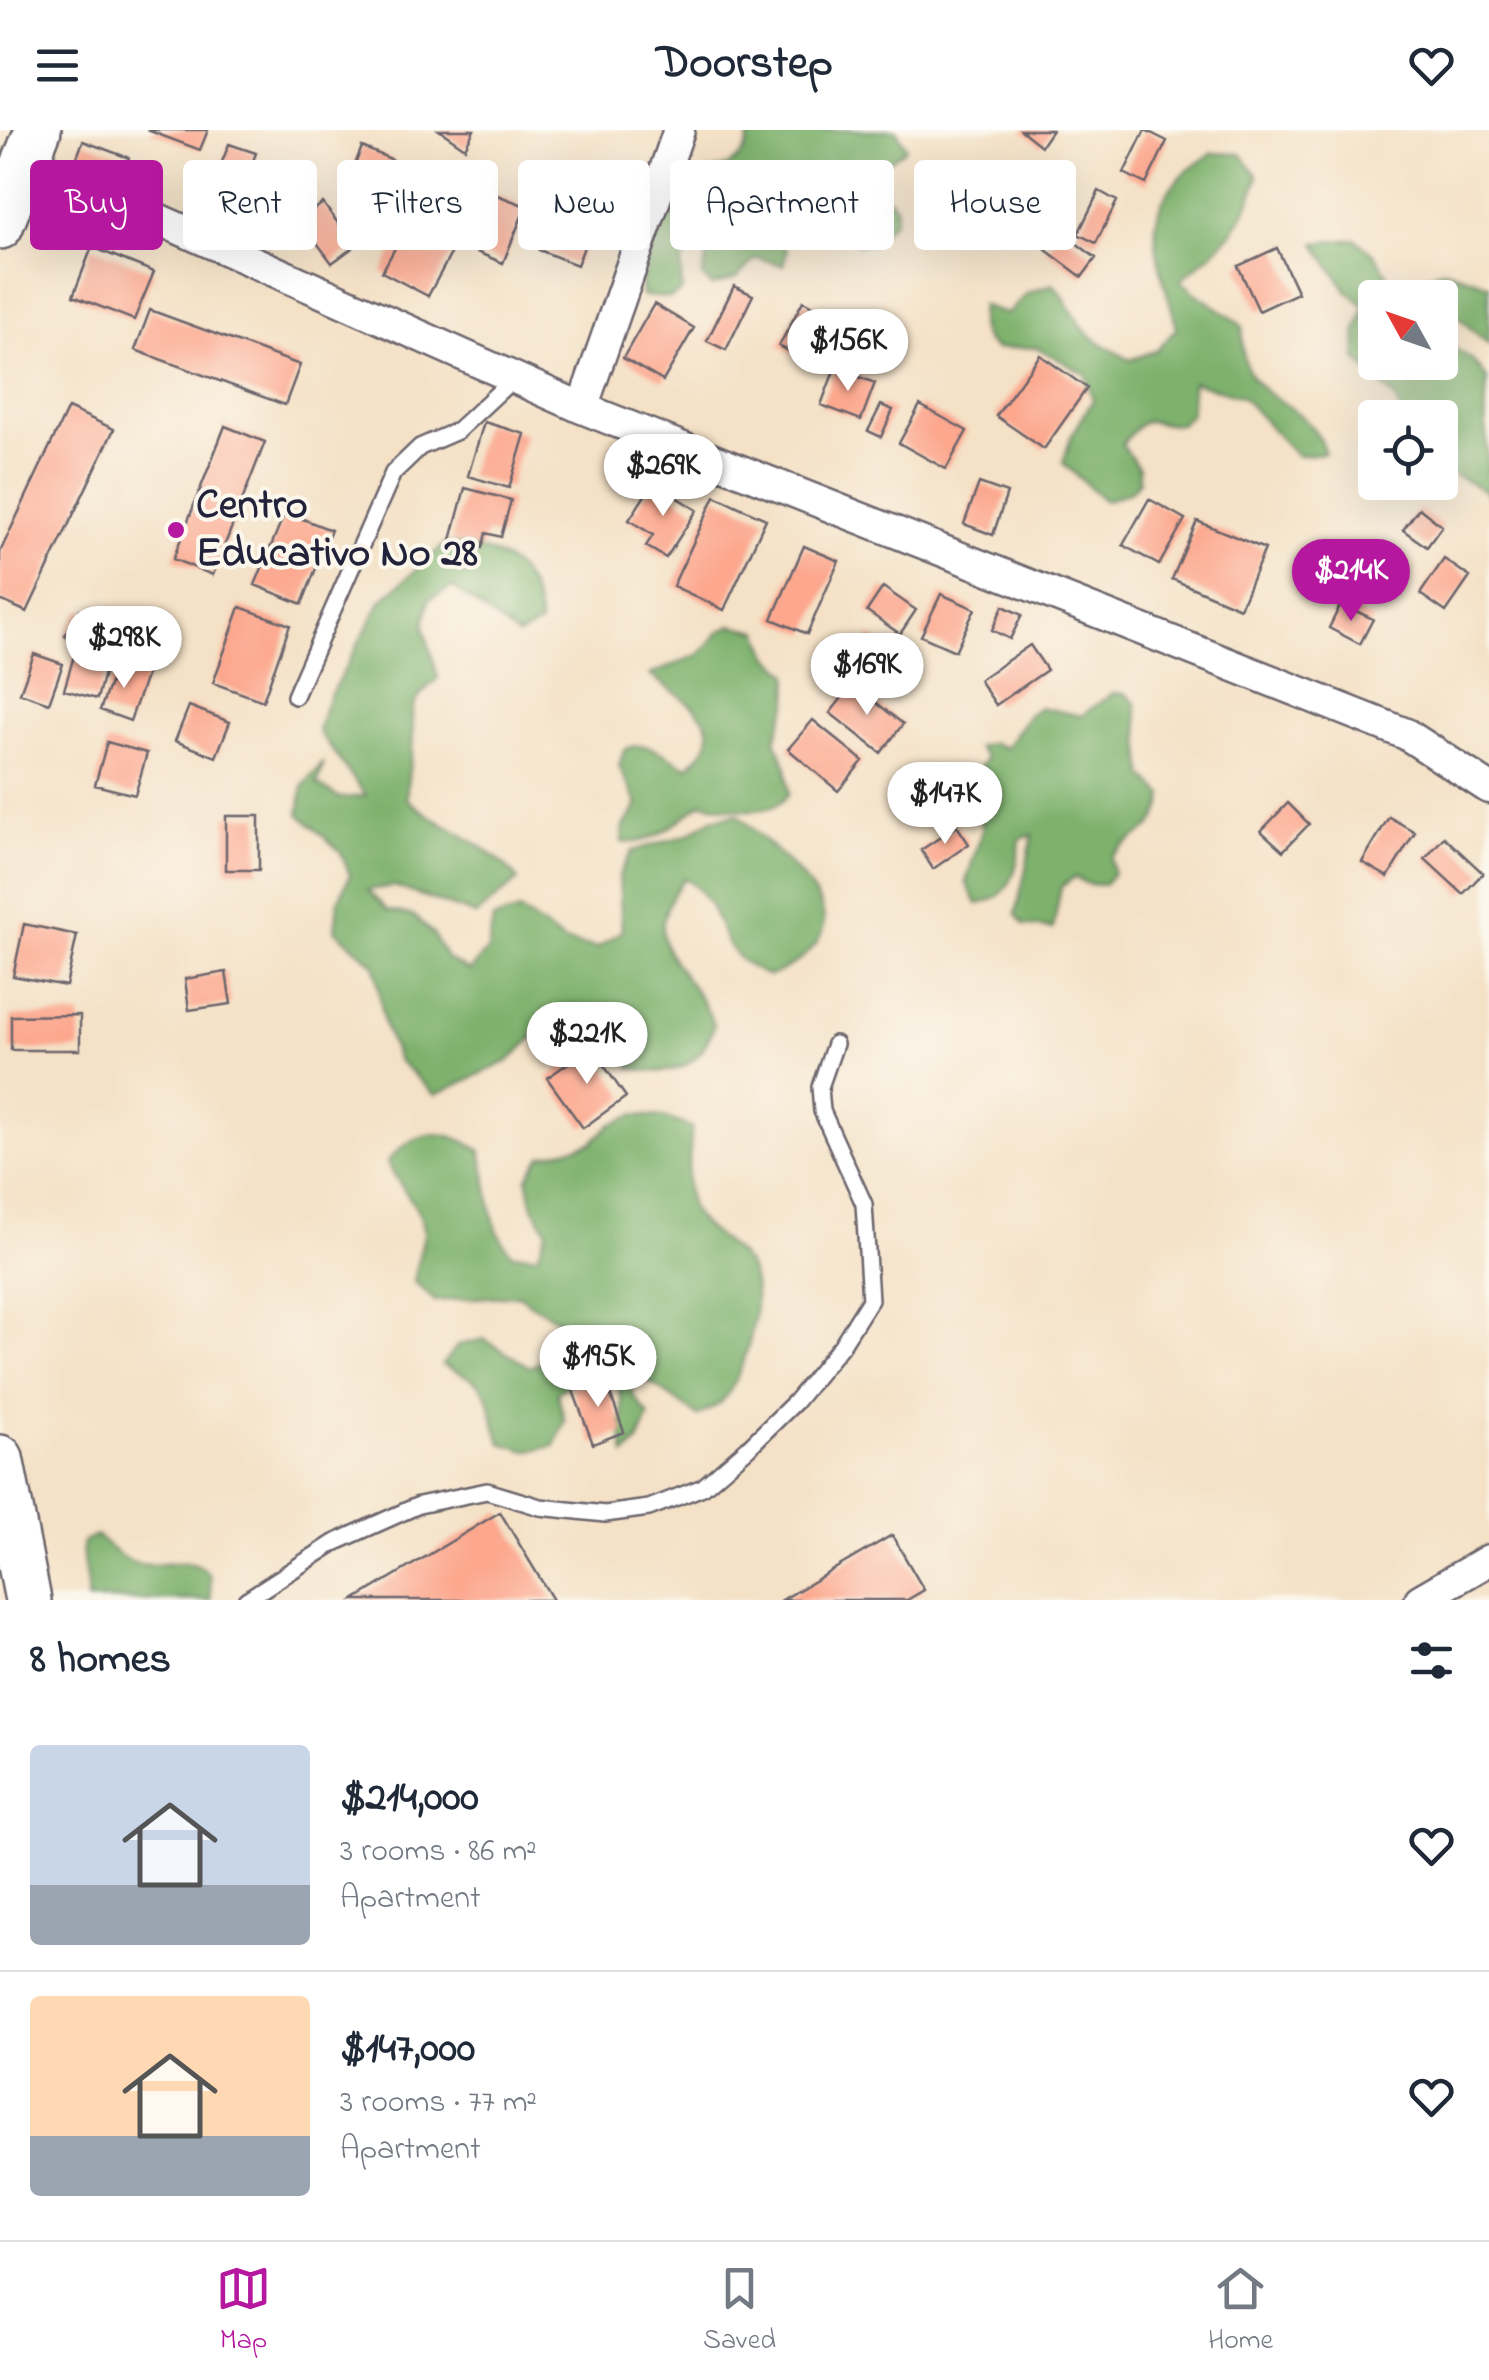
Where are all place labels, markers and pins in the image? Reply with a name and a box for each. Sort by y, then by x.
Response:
pin: $156K [778,309,918,394]
pin: $269K [593,434,733,519]
place label: Centro Educativo No 28 [196,476,478,585]
marker: Centro Educativo No 28 [165,519,187,541]
pin: $214K [1281,539,1421,624]
pin: $298K [54,606,194,691]
pin: $169K [797,633,937,718]
pin: $147K [875,762,1015,847]
pin: $221K [517,1002,657,1087]
pin: $195K [528,1325,668,1410]

